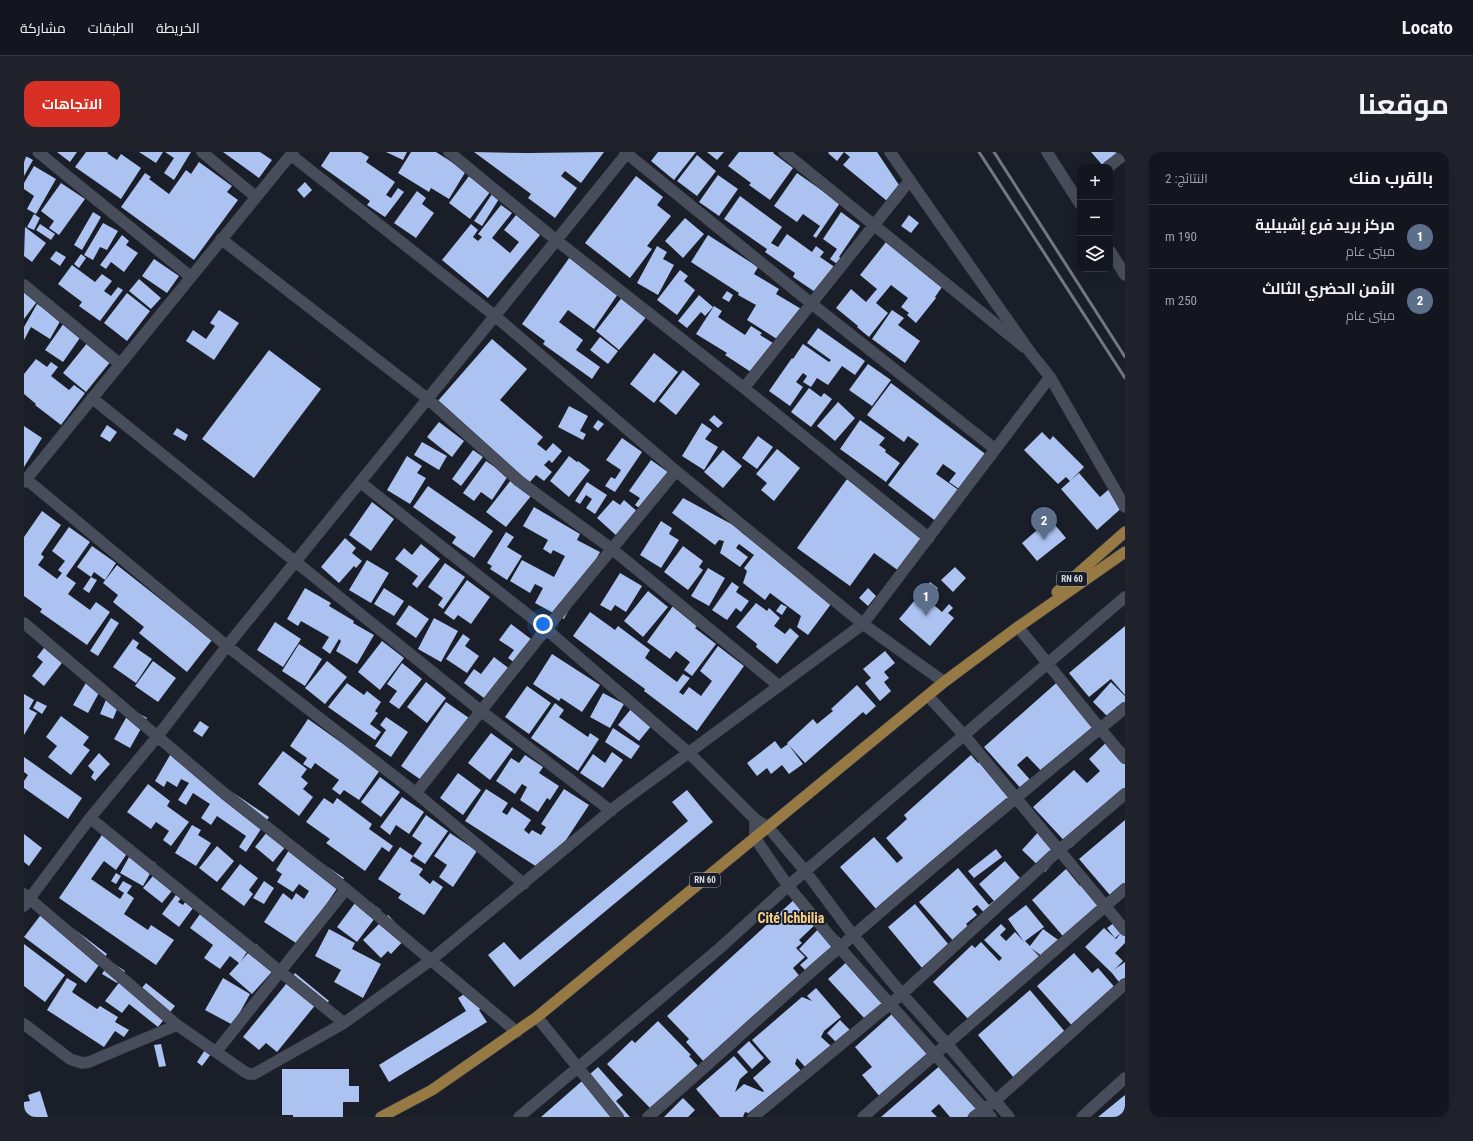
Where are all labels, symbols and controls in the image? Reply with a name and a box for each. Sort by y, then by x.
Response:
text: Locato [1402,16,1453,39]
text: مشاركة [20,20,66,36]
text: الطبقات [88,20,134,36]
text: الخريطة [156,20,200,36]
button: الاتجاهات [24,81,120,127]
text: موقعنا [1358,88,1449,121]
map controls [1077,164,1113,272]
button: + [1077,164,1113,200]
text: بالقرب منك [1349,168,1433,188]
text: النتائج: 2 [1165,171,1208,186]
button: − [1077,200,1113,236]
text: مركز بريد فرع إشبيلية [1255,216,1395,234]
text: 190 m [1165,229,1197,244]
text: 1 [1417,229,1423,244]
button: layers [1077,236,1113,272]
text: مبنى عام [1346,244,1395,259]
text: الأمن الحضري الثالث [1262,280,1395,298]
text: 250 m [1165,293,1197,308]
text: 2 [1417,293,1423,308]
text: مبنى عام [1346,308,1395,323]
pin: 2 [1031,507,1057,540]
road number: RN 60 [1057,572,1087,586]
pin: 1 [913,583,939,616]
your location [533,614,553,634]
road number: RN 60 [690,873,720,887]
district label: Cité Ichbilia [758,910,825,926]

